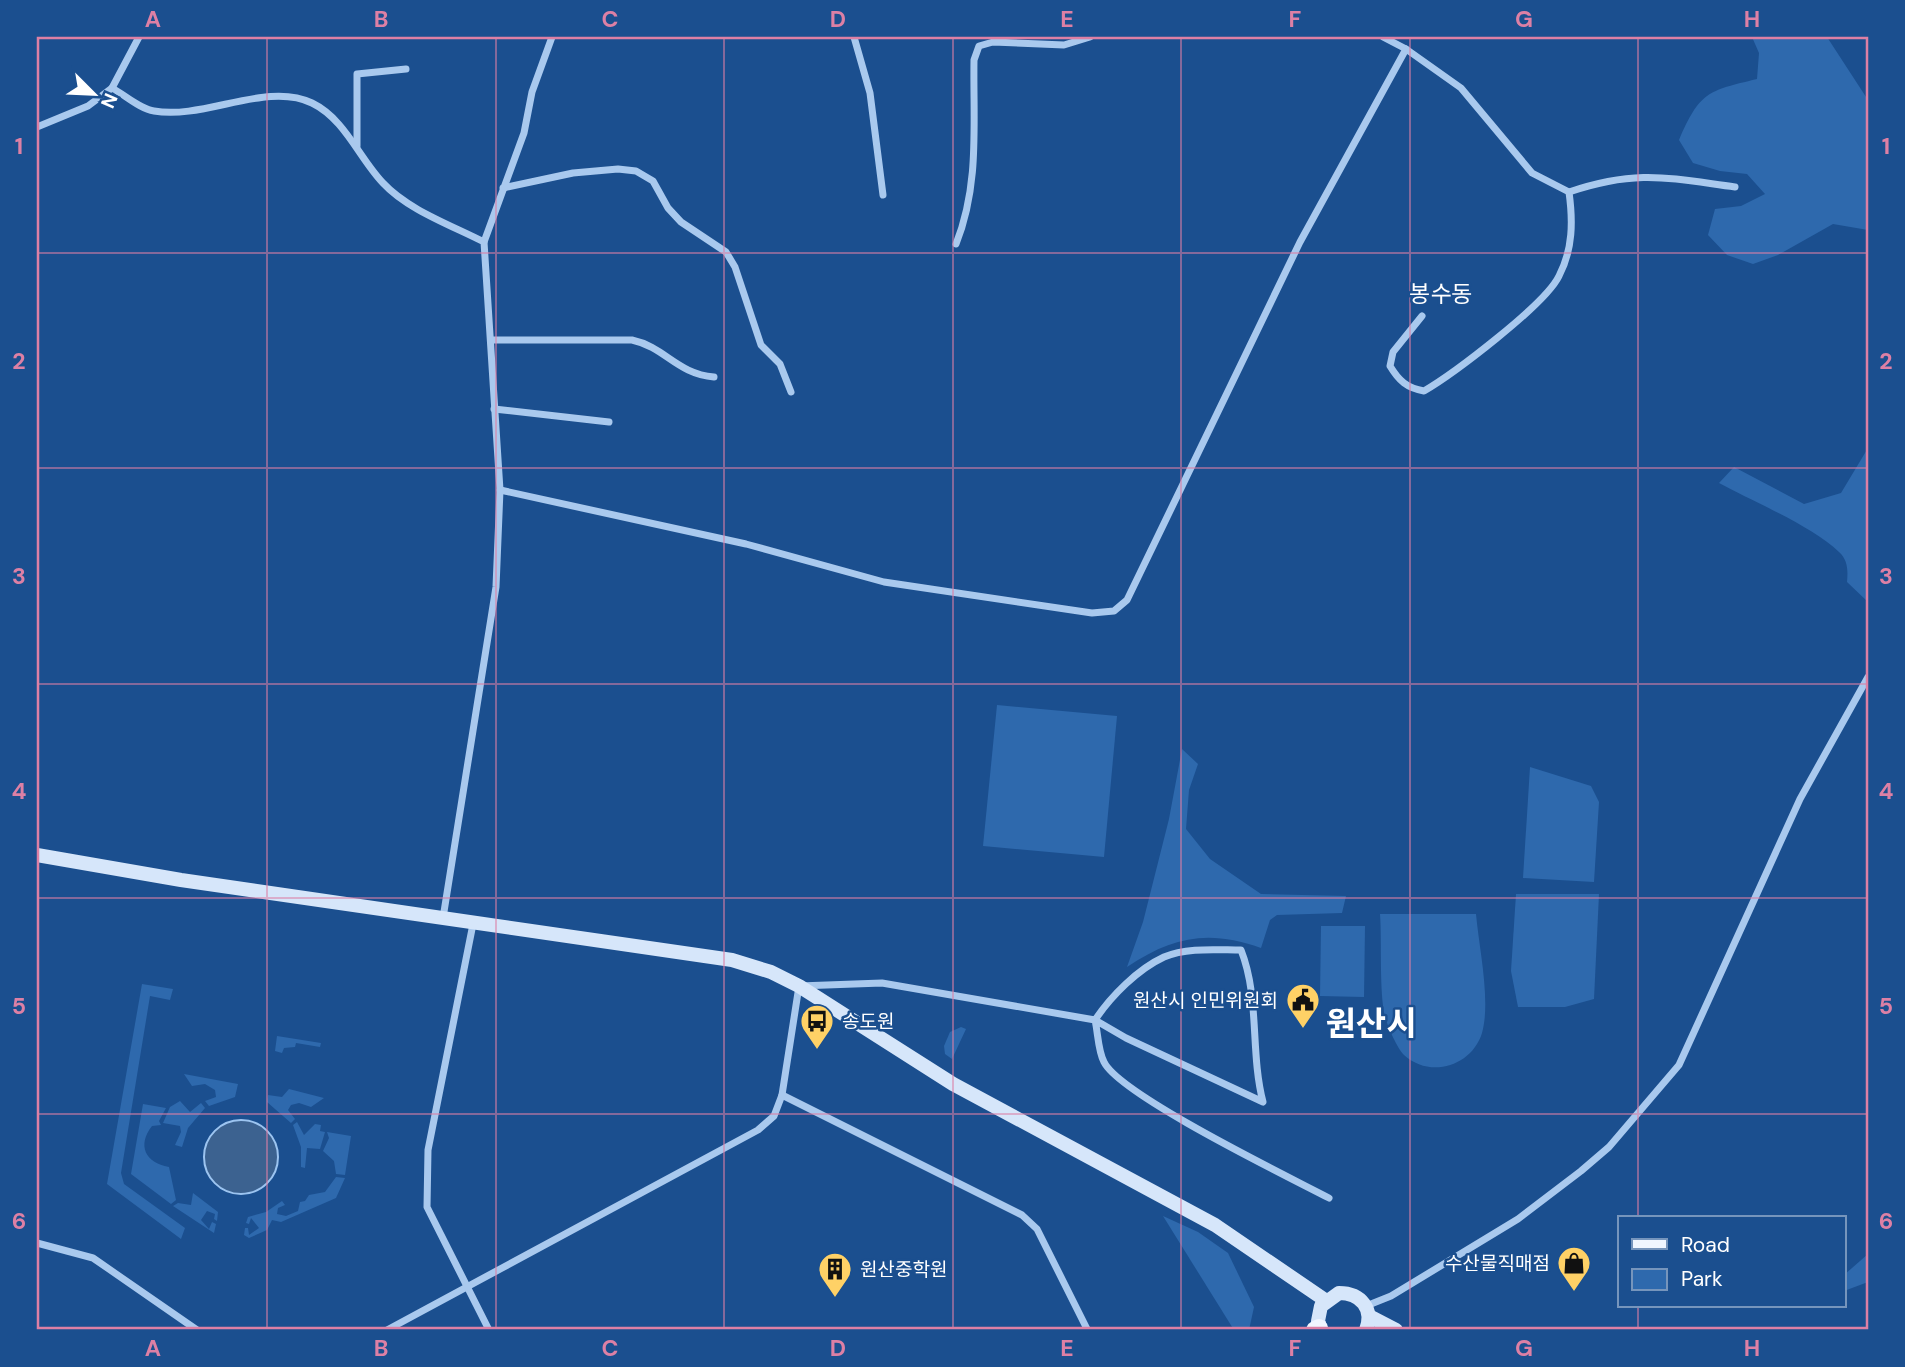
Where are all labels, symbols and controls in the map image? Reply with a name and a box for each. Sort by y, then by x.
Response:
text: A [145,4,161,34]
text: B [374,4,388,34]
text: C [602,4,618,34]
text: D [830,4,846,34]
text: E [1060,4,1074,34]
text: F [1289,4,1302,34]
text: G [1515,4,1533,34]
text: H [1744,4,1760,34]
north arrow [60,60,130,130]
text: N [95,89,123,112]
text: 1 [15,131,23,161]
text: 1 [1882,131,1890,161]
district label: 봉수동 [1409,279,1473,309]
text: 2 [12,346,26,376]
text: 2 [1879,346,1893,376]
text: 3 [12,561,26,591]
text: 3 [1879,561,1893,591]
text: 4 [12,776,27,806]
text: 4 [1879,776,1894,806]
public building icon: 원산시 인민위원회 [1284,981,1322,1030]
place label: 원산시 인민위원회 [1133,988,1278,1013]
text: 5 [12,991,26,1021]
text: 5 [1879,991,1893,1021]
bus stop icon: 송도원 [798,1002,836,1051]
district label: 원산시 [1325,1002,1417,1045]
place label: 송도원 [842,1009,894,1034]
text: 6 [12,1206,26,1236]
text: 6 [1879,1206,1893,1236]
legend [1618,1216,1846,1308]
text: Road [1681,1231,1730,1259]
shop icon: 수산물직매점 [1555,1244,1593,1293]
building icon: 원산중학원 [816,1250,854,1299]
place label: 수산물직매점 [1445,1251,1550,1276]
place label: 원산중학원 [860,1257,947,1282]
text: Park [1681,1265,1723,1293]
text: A [145,1333,161,1363]
text: B [374,1333,388,1363]
text: C [602,1333,618,1363]
text: D [830,1333,846,1363]
text: E [1060,1333,1074,1363]
text: F [1289,1333,1302,1363]
text: G [1515,1333,1533,1363]
text: H [1744,1333,1760,1363]

